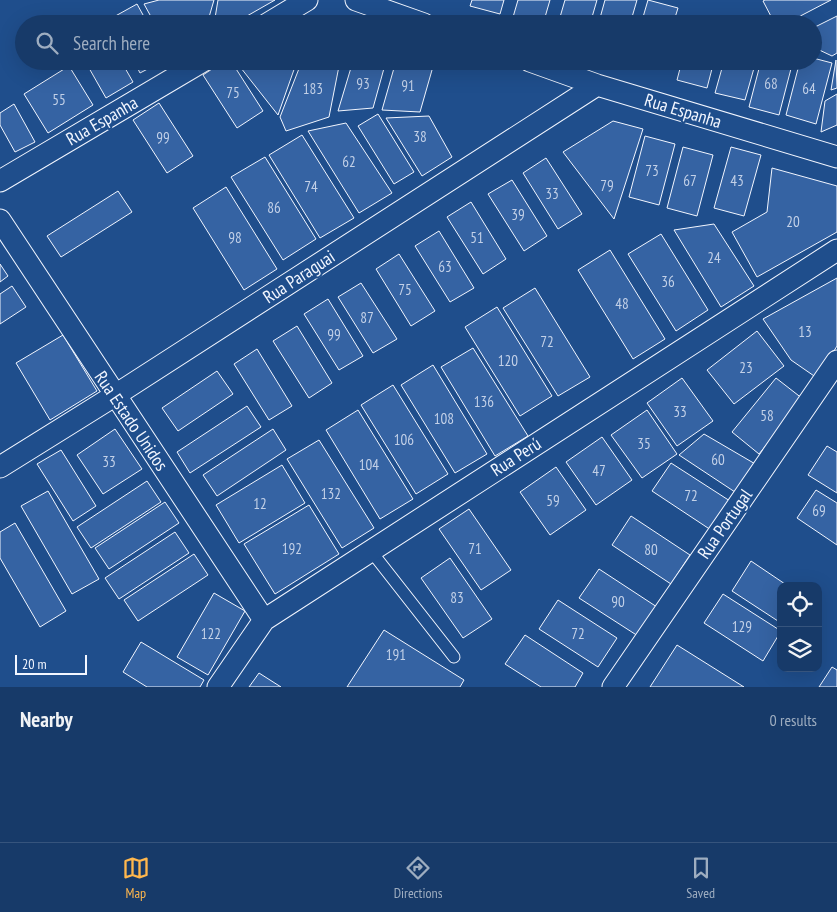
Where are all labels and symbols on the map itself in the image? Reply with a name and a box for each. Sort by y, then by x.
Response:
house number: 93 [356,74,370,93]
house number: 68 [764,74,778,93]
house number: 91 [401,76,415,95]
house number: 183 [303,79,323,98]
house number: 64 [802,79,816,98]
house number: 75 [226,83,240,102]
street label: Rua Espanha [642,88,724,133]
house number: 55 [52,90,66,109]
street label: Rua Espanha [62,91,142,150]
house number: 38 [413,127,427,146]
house number: 99 [156,128,170,147]
house number: 62 [342,152,356,171]
house number: 73 [645,161,659,180]
house number: 67 [683,171,697,190]
house number: 43 [730,171,744,190]
house number: 79 [600,176,614,195]
house number: 74 [304,177,318,196]
house number: 33 [545,184,559,203]
house number: 86 [267,198,281,217]
house number: 39 [511,205,525,224]
house number: 20 [786,212,800,231]
house number: 98 [228,228,242,247]
house number: 51 [470,228,484,247]
street label: Rua Paraguai [258,245,339,308]
house number: 24 [707,248,721,267]
house number: 63 [438,257,452,276]
house number: 36 [661,272,675,291]
house number: 75 [398,280,412,299]
house number: 48 [615,294,629,313]
house number: 87 [360,308,374,327]
house number: 13 [798,322,812,341]
house number: 99 [327,325,341,344]
house number: 72 [540,332,554,351]
house number: 120 [498,351,518,370]
house number: 23 [739,358,753,377]
street label: Rua Estado Unidos [90,366,173,475]
house number: 136 [474,392,494,411]
house number: 33 [673,402,687,421]
house number: 58 [760,406,774,425]
house number: 108 [434,409,454,428]
house number: 106 [394,430,414,449]
street label: Rua Perú [486,432,545,481]
house number: 35 [637,434,651,453]
house number: 60 [711,450,725,469]
house number: 33 [102,452,116,471]
house number: 104 [359,455,379,474]
house number: 47 [592,461,606,480]
house number: 132 [321,484,341,503]
street label: Rua Portugal [692,484,757,563]
house number: 72 [684,486,698,505]
house number: 59 [546,491,560,510]
house number: 12 [253,494,267,513]
house number: 69 [812,501,826,520]
house number: 192 [282,539,302,558]
house number: 71 [468,539,482,558]
house number: 80 [644,540,658,559]
house number: 83 [450,588,464,607]
house number: 90 [611,592,625,611]
house number: 129 [732,617,752,636]
house number: 122 [201,624,221,643]
house number: 72 [571,624,585,643]
house number: 191 [386,645,406,664]
scale bar [15,652,88,675]

